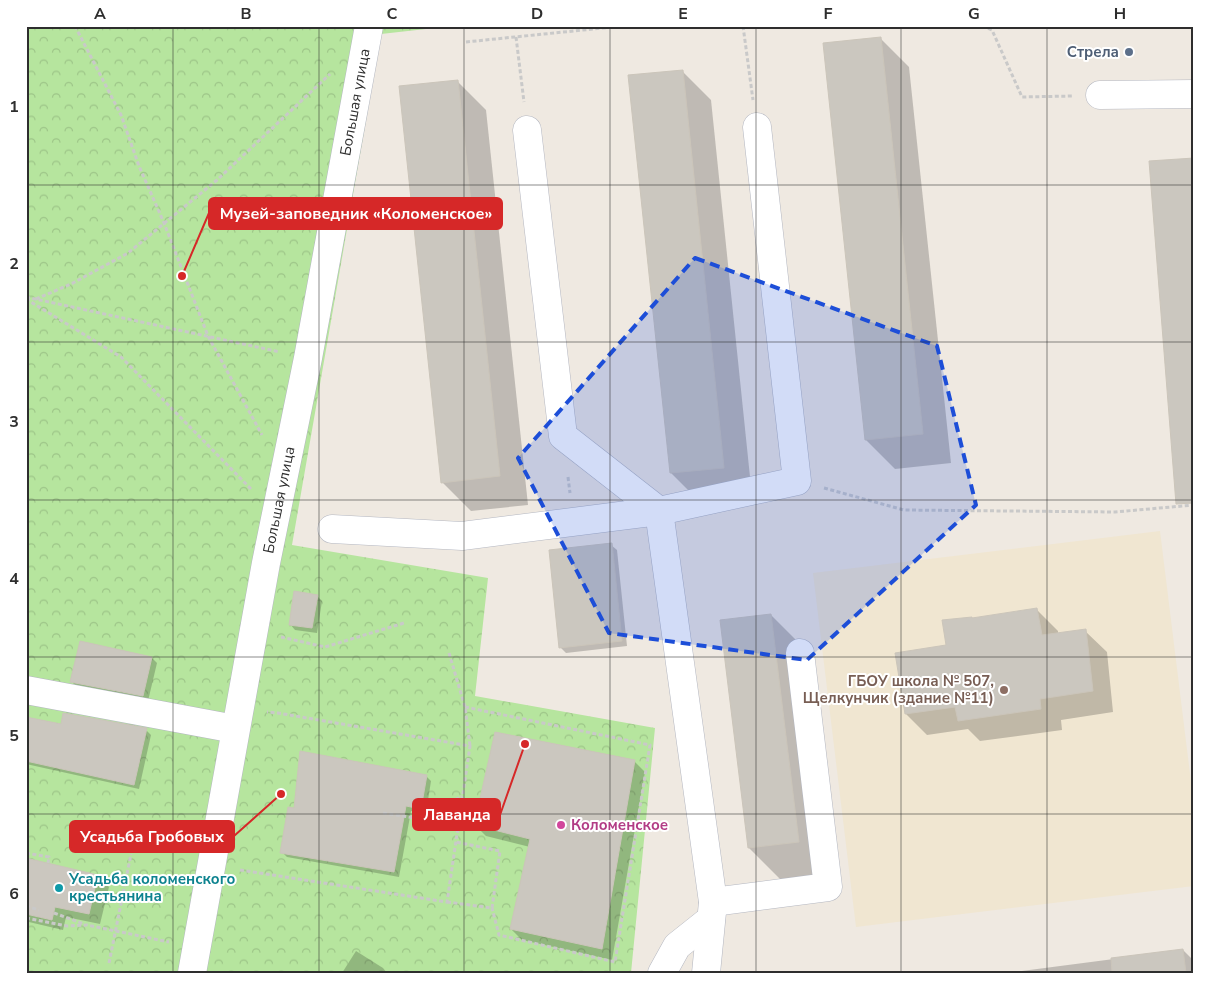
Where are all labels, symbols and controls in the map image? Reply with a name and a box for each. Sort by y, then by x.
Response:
text: A [94,3,106,25]
text: B [240,3,252,25]
text: C [387,3,398,25]
text: D [531,3,543,25]
text: E [678,3,688,25]
text: F [824,3,833,25]
text: G [968,3,980,25]
text: H [1114,3,1126,25]
place label: Стрела [1067,42,1119,62]
marker: Стрела [1123,46,1135,58]
street label: Большая улица [335,47,375,158]
text: 1 [9,96,19,118]
callout: Музей-заповедник «Коломенское» [209,198,502,229]
text: Музей-заповедник «Коломенское» [220,203,492,225]
text: 2 [9,253,19,275]
text: 3 [9,411,19,433]
street label: Большая улица [258,445,300,555]
text: 4 [9,568,19,590]
place label: ГБОУ школа № 507, Щелкунчик (здание №11) [803,671,994,708]
marker: ГБОУ школа № 507, Щелкунчик (здание №11) [998,684,1010,696]
text: 5 [9,725,19,747]
callout: Лаванда [413,799,500,830]
text: Лаванда [423,804,491,826]
place label: Коломенское [571,815,668,835]
marker: Коломенское [555,819,567,831]
callout: Усадьба Гробовых [70,821,234,852]
text: Усадьба Гробовых [79,826,224,848]
place label: Усадьба коломенского крестьянина [68,869,236,906]
marker: Усадьба коломенского крестьянина [53,882,65,894]
text: 6 [9,883,19,905]

